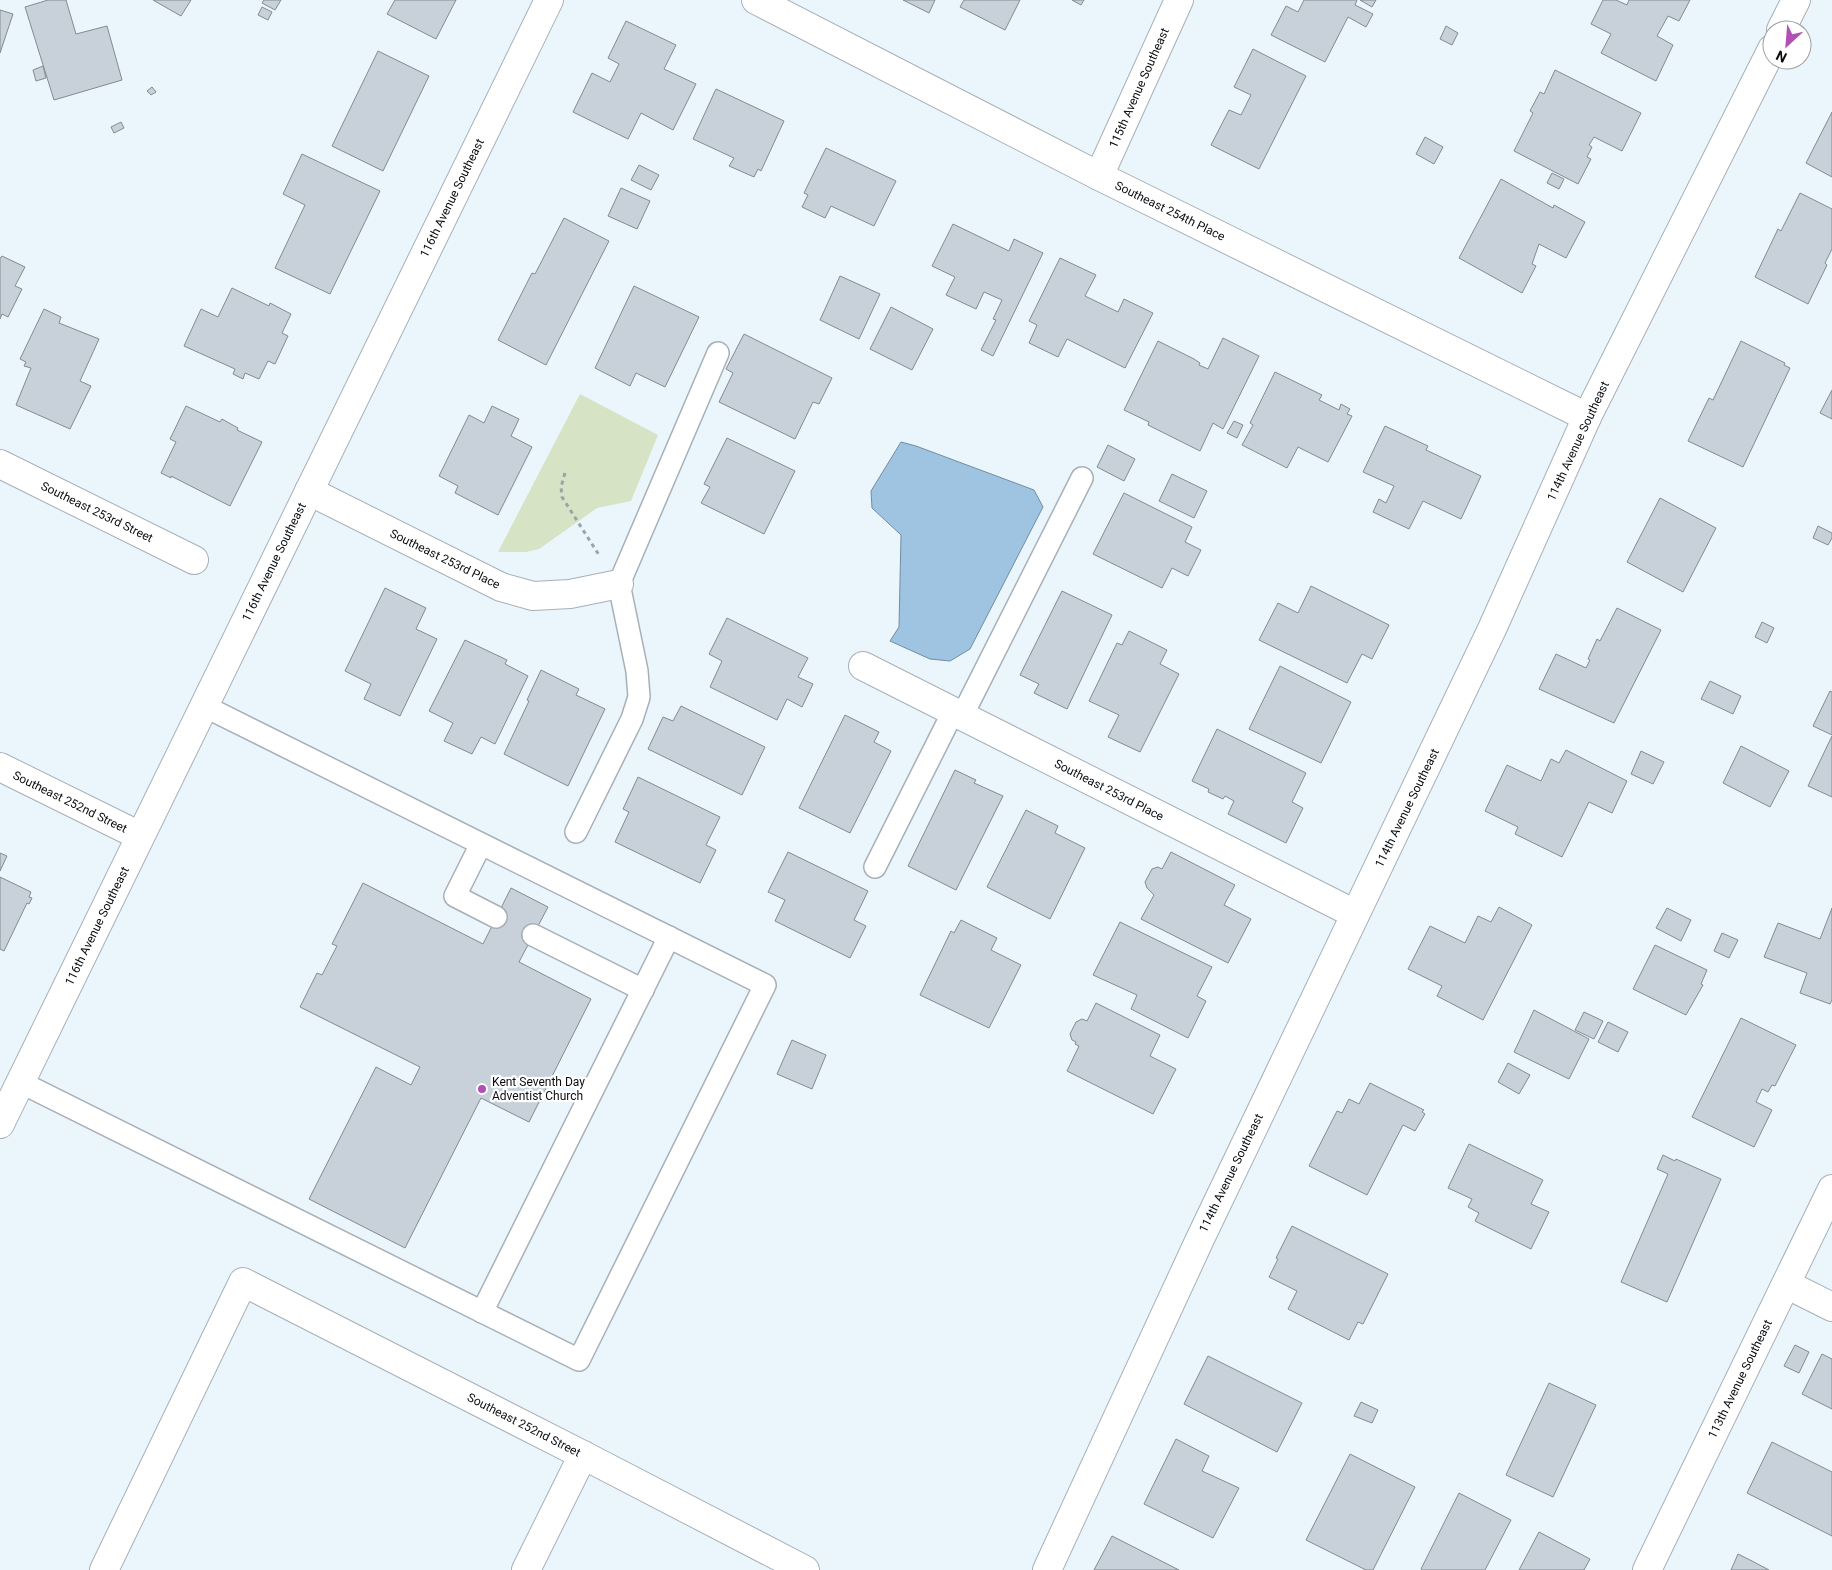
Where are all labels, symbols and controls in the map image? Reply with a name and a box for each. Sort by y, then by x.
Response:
north arrow [1762,20,1812,70]
street label: 115th Avenue Southeast [1106,26,1172,150]
text: N [1773,47,1789,66]
street label: 116th Avenue Southeast [417,136,487,260]
street label: Southeast 254th Place [1113,178,1227,244]
street label: 114th Avenue Southeast [1544,379,1612,503]
street label: Southeast 253rd Street [39,479,155,545]
street label: 116th Avenue Southeast [239,500,309,624]
street label: Southeast 253rd Place [388,526,502,592]
street label: 114th Avenue Southeast [1372,746,1442,870]
street label: Southeast 253rd Place [1052,756,1166,824]
street label: Southeast 252nd Street [11,768,129,836]
street label: 116th Avenue Southeast [62,864,132,988]
place label: Kent Seventh Day Adventist Church [492,1075,585,1103]
marker: Kent Seventh Day Adventist Church [476,1083,488,1095]
street label: 114th Avenue Southeast [1196,1111,1266,1235]
street label: 113th Avenue Southeast [1705,1317,1775,1441]
street label: Southeast 252nd Street [465,1390,583,1460]

